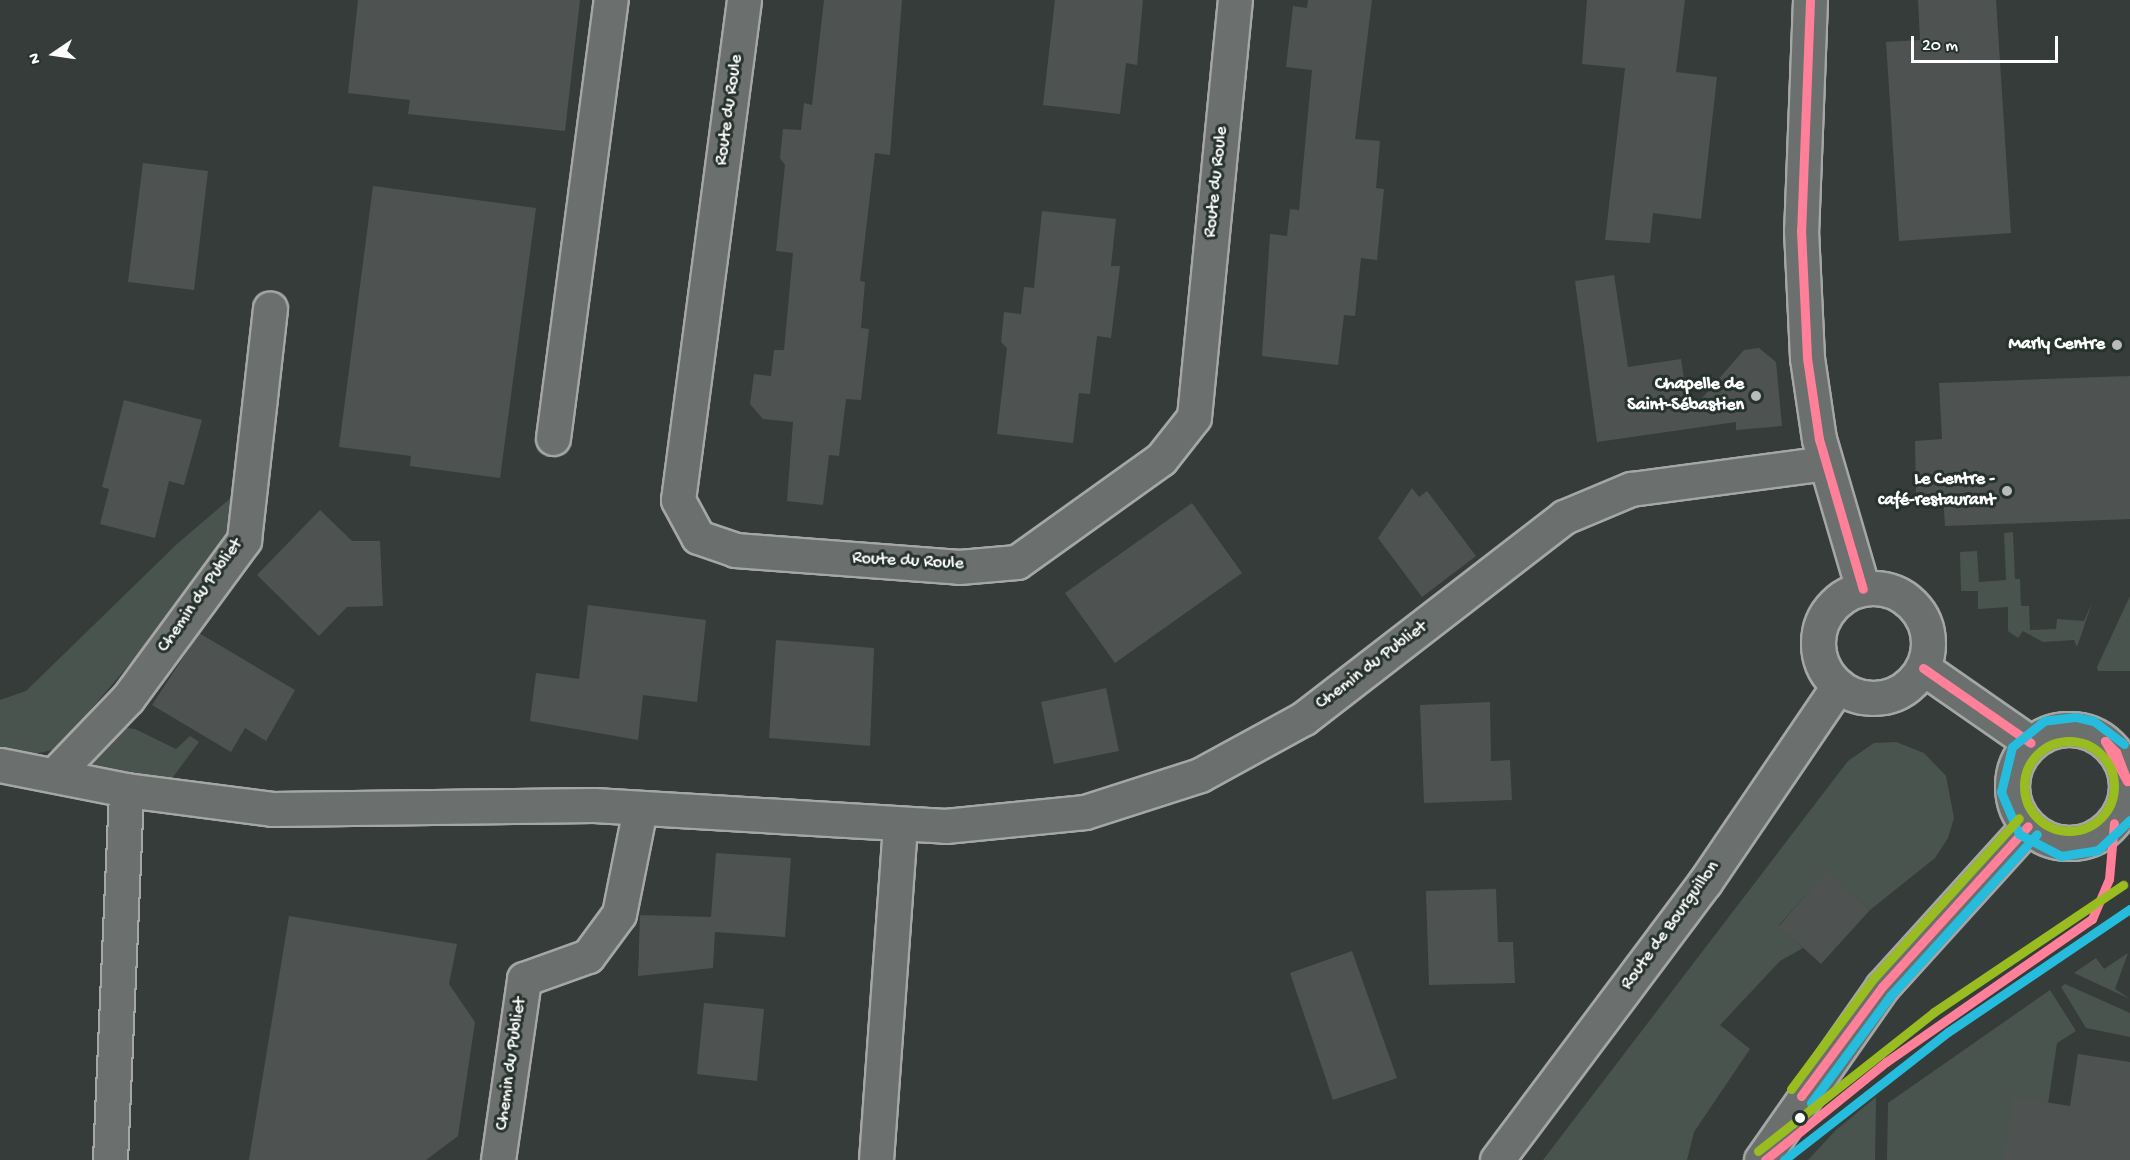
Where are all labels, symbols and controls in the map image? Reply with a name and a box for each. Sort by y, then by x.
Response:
north arrow [24,24,84,84]
scale bar [1914,24,2061,62]
text: 20 m [1922,36,1958,57]
text: N [26,51,46,65]
street label: Route du Roule [712,53,748,167]
street label: Route du Roule [1200,125,1234,239]
place label: Marly Centre [2008,334,2105,356]
marker: Marly Centre [2110,338,2124,352]
place label: Chapelle de Saint-Sébastien [1627,375,1744,418]
marker: Chapelle de Saint-Sébastien [1749,389,1763,403]
place label: Le Centre - café-restaurant [1878,470,1995,512]
marker: Le Centre - café-restaurant [2000,484,2014,498]
street label: Chemin du Publiet [154,535,248,657]
street label: Route du Roule [852,548,964,576]
street label: Chemin du Publiet [1312,617,1432,715]
street label: Route de Bourguillon [1617,857,1725,995]
street label: Chemin du Publiet [492,996,532,1132]
unlabelled marker [1794,1112,1806,1124]

